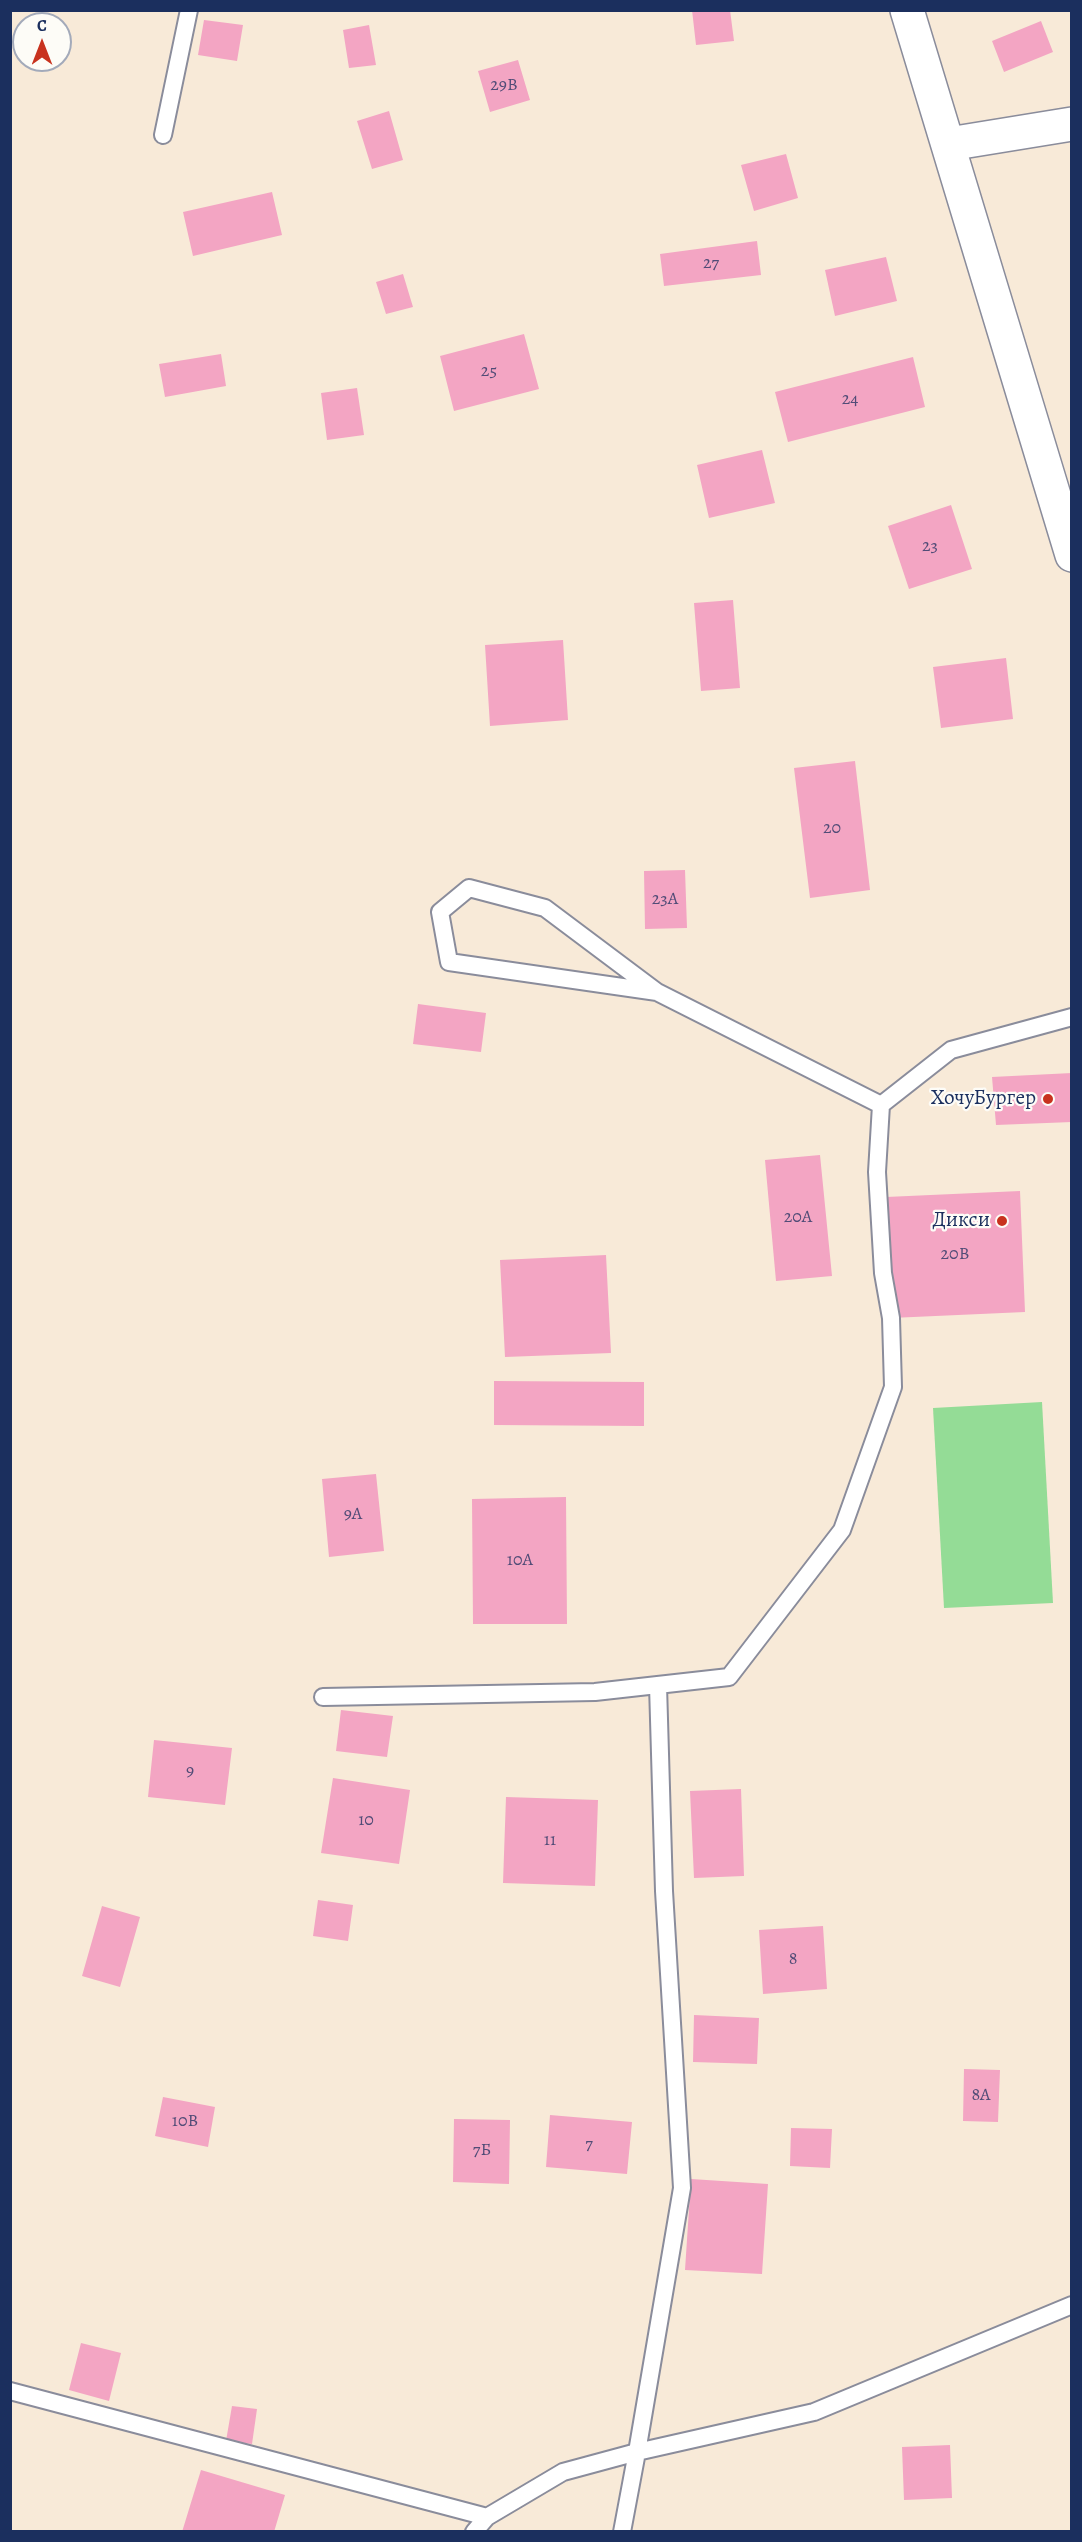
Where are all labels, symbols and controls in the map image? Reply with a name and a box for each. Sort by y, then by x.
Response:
north arrow [12,12,72,72]
text: С [37,15,47,37]
house number: 29В [490,75,518,97]
house number: 27 [703,253,719,275]
house number: 25 [481,361,497,383]
house number: 24 [842,389,858,411]
house number: 23 [922,536,938,558]
house number: 20 [823,818,841,840]
house number: 23А [652,889,678,911]
place label: ХочуБургер [931,1086,1036,1112]
marker: ХочуБургер [1041,1092,1055,1106]
house number: 20А [784,1207,812,1229]
place label: Дикси [932,1208,990,1234]
marker: Дикси [995,1214,1009,1228]
house number: 20В [941,1244,969,1266]
house number: 9А [344,1504,362,1526]
house number: 10А [507,1550,533,1572]
house number: 9 [186,1761,194,1783]
house number: 10 [358,1810,374,1832]
house number: 11 [544,1830,556,1852]
house number: 8 [789,1949,797,1971]
house number: 8А [971,2085,991,2107]
house number: 10В [172,2111,198,2133]
house number: 7 [585,2134,593,2156]
house number: 7Б [473,2140,491,2162]

